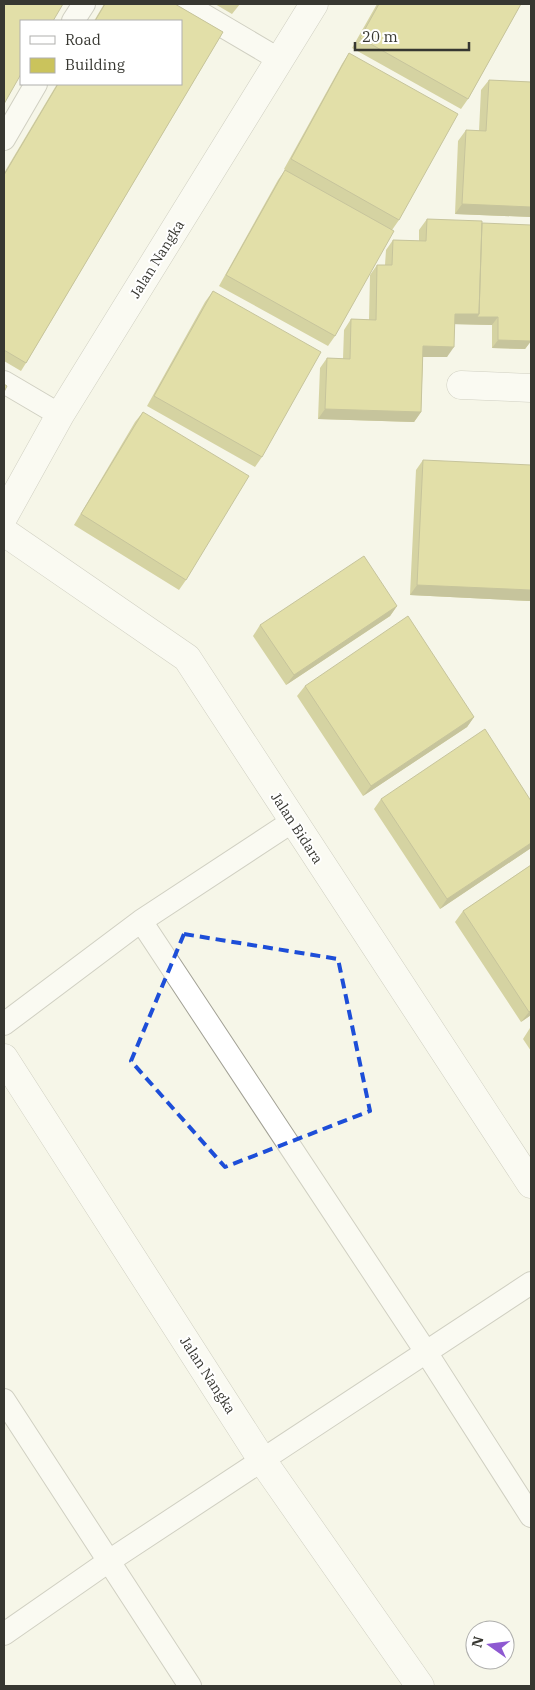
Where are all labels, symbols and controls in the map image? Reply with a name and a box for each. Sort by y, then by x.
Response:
legend [20,20,182,85]
scale bar [355,20,469,52]
text: 20 m [362,27,398,46]
text: Road [65,30,101,49]
text: Building [65,55,125,74]
street label: Jalan Nangka [126,216,188,301]
street label: Jalan Bidara [267,789,327,867]
street label: Jalan Nangka [176,1333,240,1417]
north arrow [465,1620,515,1670]
text: N [467,1634,487,1649]

